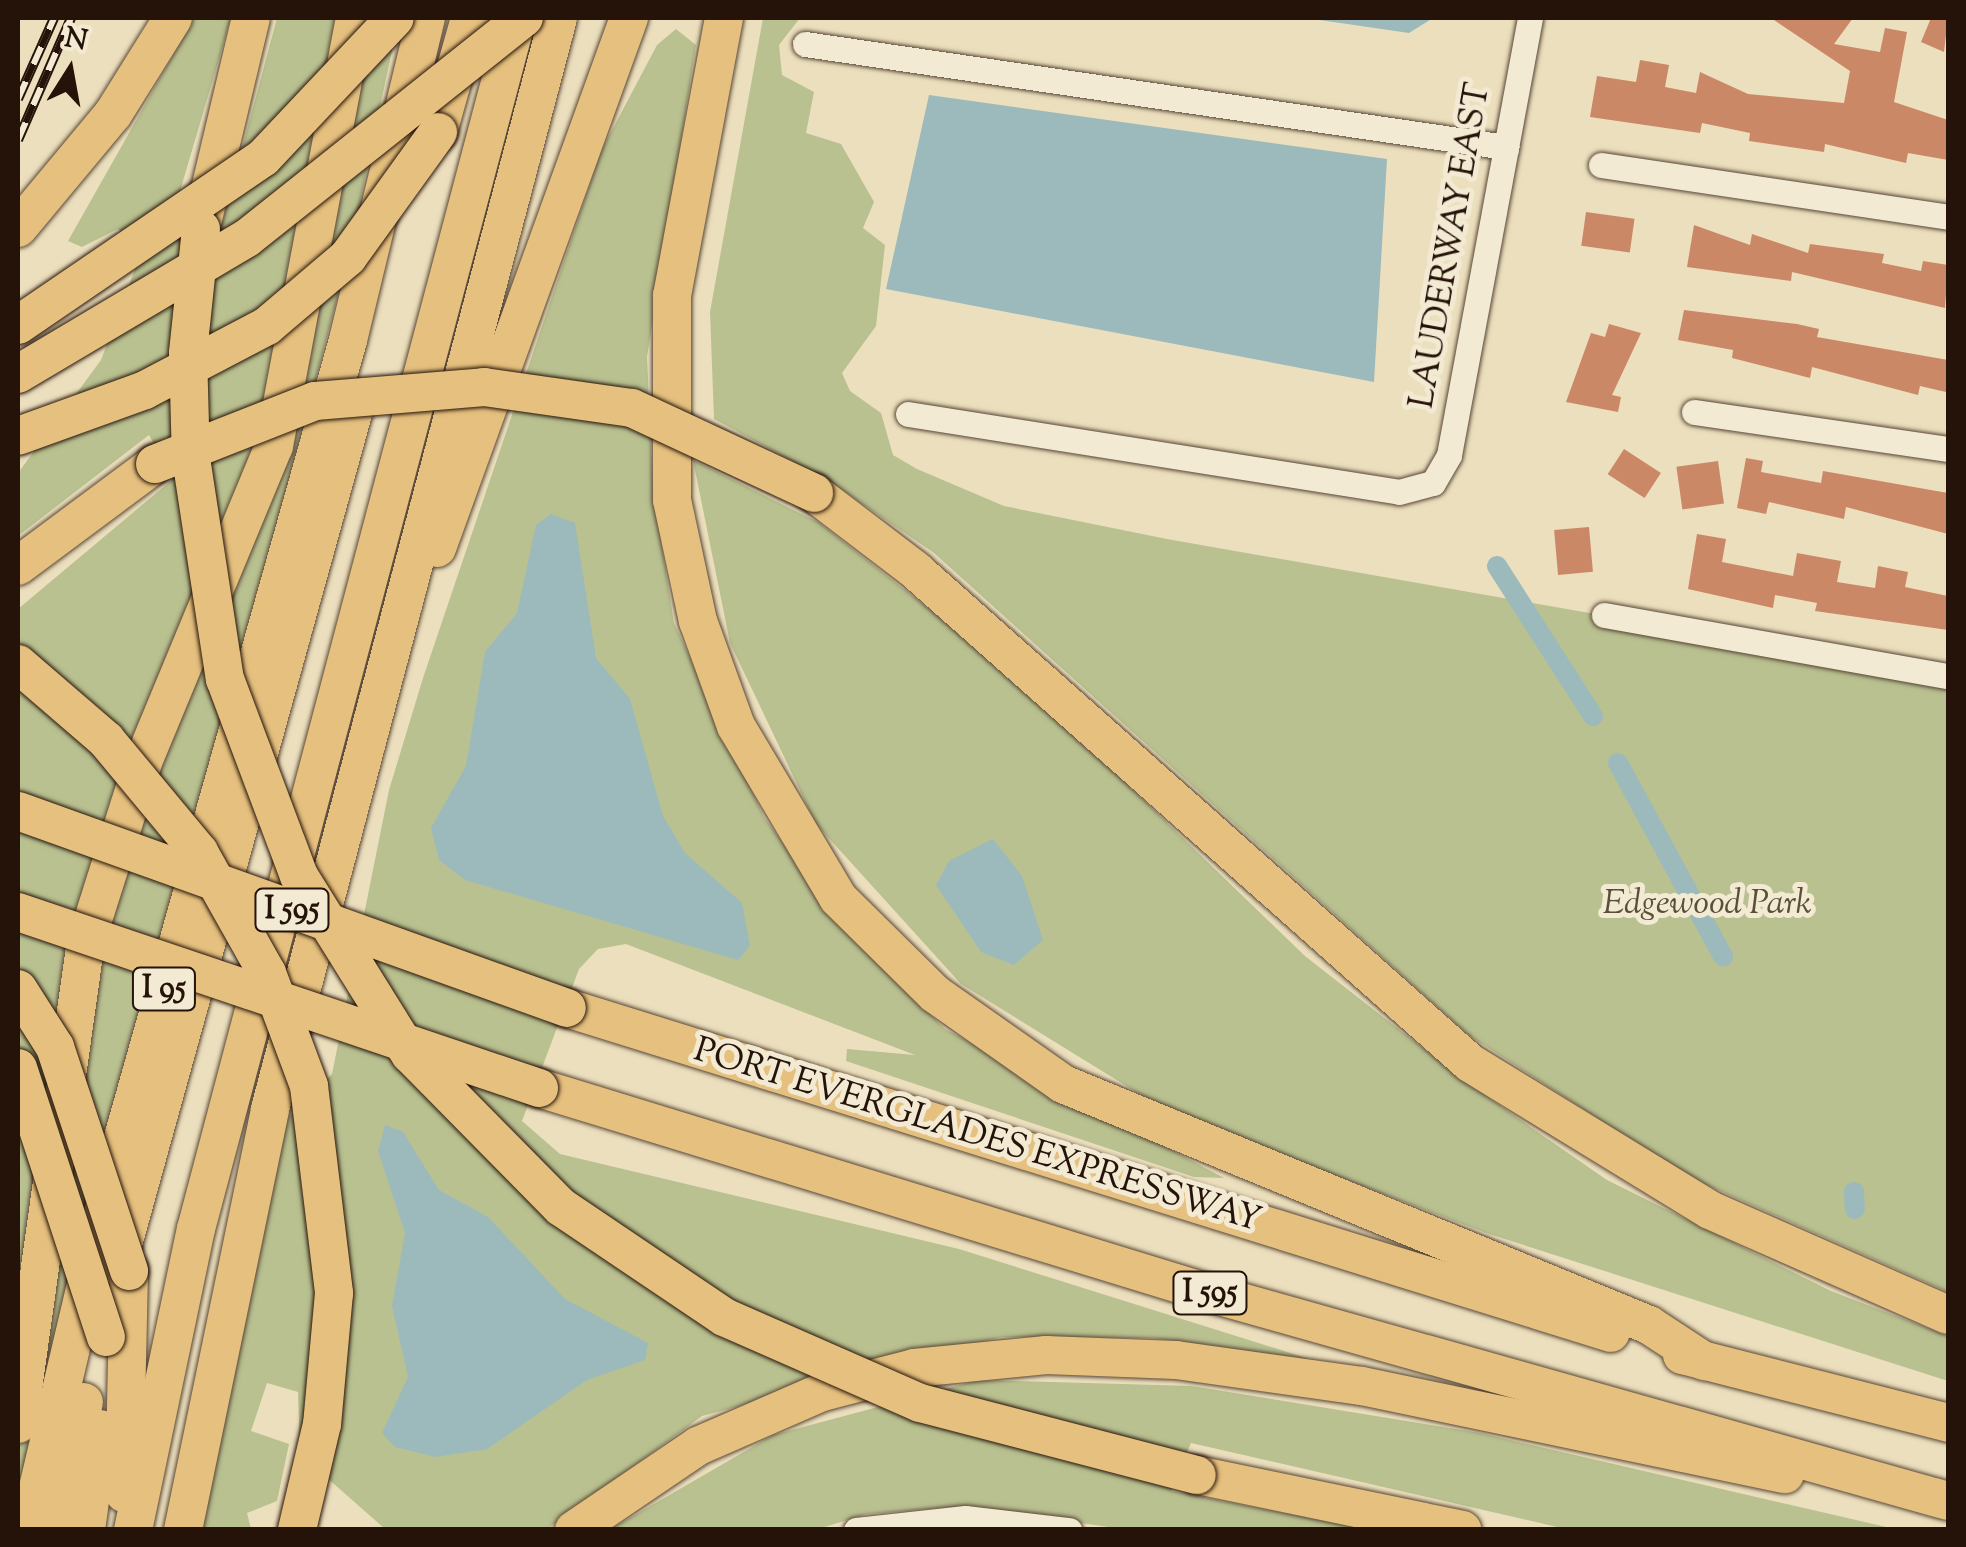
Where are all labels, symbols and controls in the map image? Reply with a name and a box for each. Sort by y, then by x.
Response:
text: N [61,19,91,62]
north arrow [20,20,120,120]
street label: LAUDERWAY EAST [1403,80,1501,412]
road number: I 595 [252,883,332,937]
park label: Edgewood Park [1603,884,1811,926]
road number: I 95 [132,962,196,1016]
street label: PORT EVERGLADES EXPRESSWAY [689,1031,1265,1243]
road number: I 595 [1170,1266,1250,1320]

